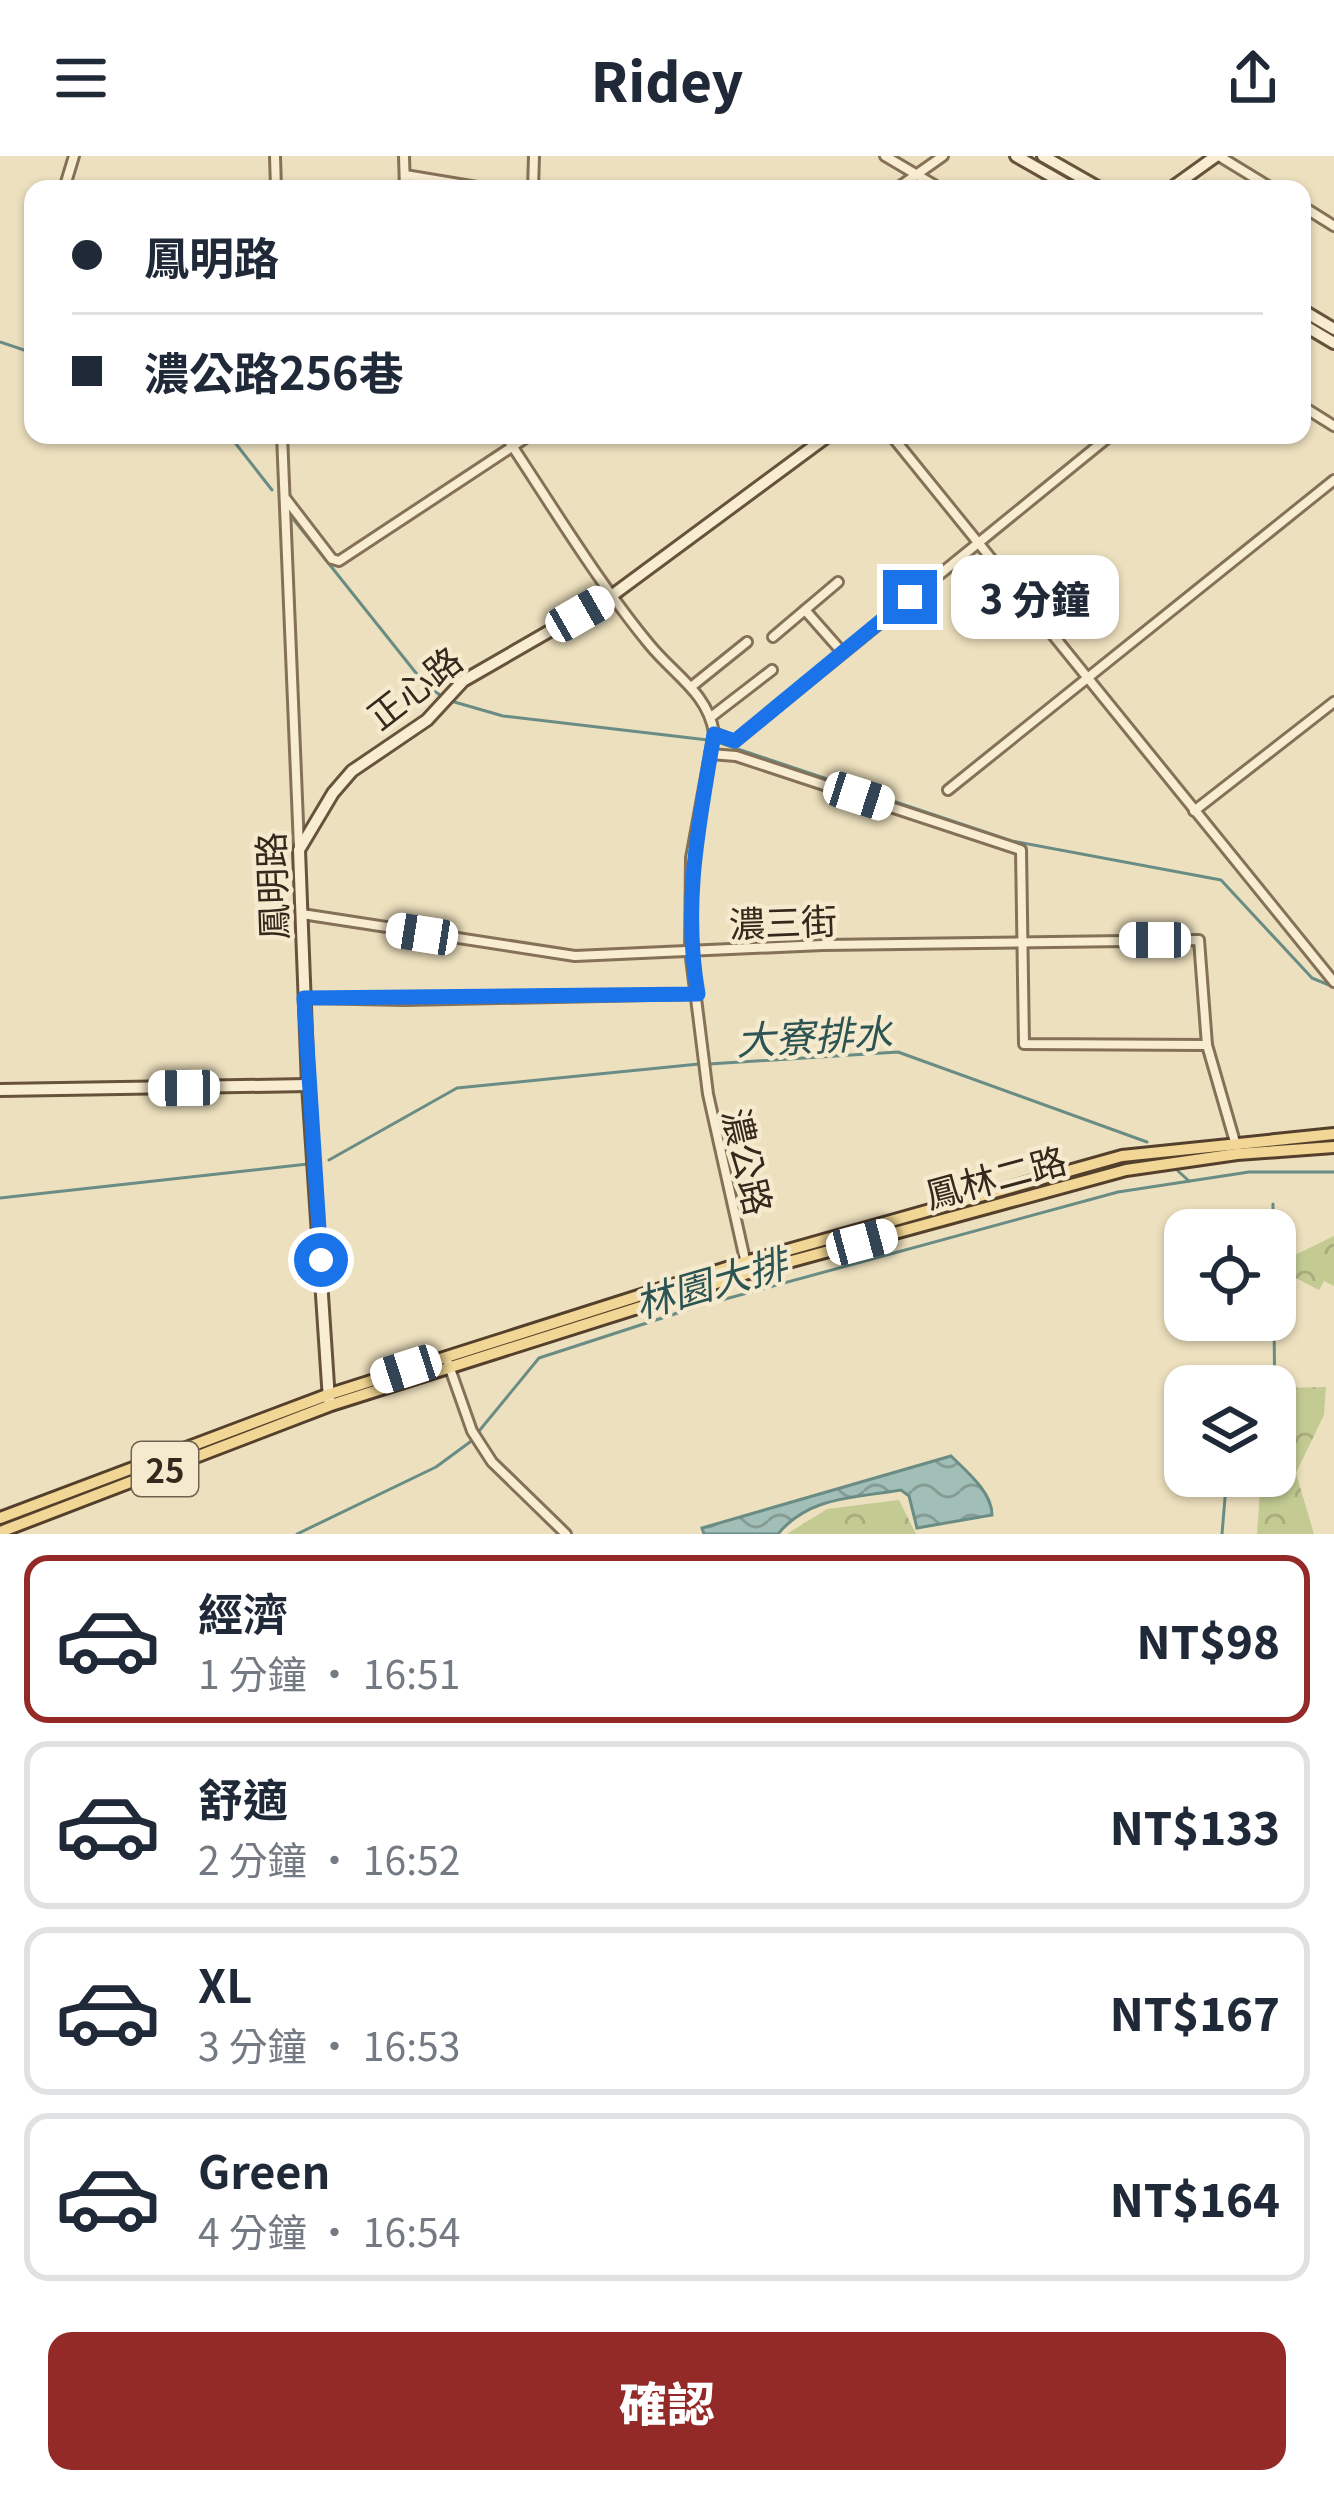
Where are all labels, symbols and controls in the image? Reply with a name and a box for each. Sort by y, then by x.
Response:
text: Ridey [591,39,743,118]
icon: menu [48,45,114,111]
icon: share [1220,45,1286,111]
text: 鳳明路 [144,223,279,288]
text: 濃公路256巷 [144,338,404,403]
callout: 3 分鐘 [952,555,1120,639]
text: 3 分鐘 [980,569,1090,625]
route end [883,570,937,624]
car [540,580,620,648]
street label: 正心路 [354,632,472,740]
car [819,768,899,824]
street label: 鳳明路 [242,831,298,941]
street label: 濃三街 [728,892,838,948]
car [384,911,460,957]
car [1119,922,1191,958]
water label: 大寮排水 [735,1002,895,1066]
car [148,1069,220,1107]
street label: 濃公路 [713,1103,787,1219]
street label: 鳳林二路 [919,1131,1071,1219]
map controls [1164,1209,1296,1497]
button: locate [1164,1209,1296,1341]
car [823,1215,901,1269]
water label: 林園大排 [627,1231,797,1329]
route start [294,1233,348,1287]
car [366,1341,446,1397]
button: layers [1164,1365,1296,1497]
road number: 25 [132,1442,198,1496]
text: 經濟 [198,1579,288,1644]
icon: car [54,1585,162,1693]
text: NT$98 [1137,1607,1280,1672]
text: 1 分鐘 · 16:51 [198,1644,460,1700]
text: 舒適 [198,1765,288,1830]
icon: car [54,1771,162,1879]
text: NT$133 [1110,1793,1280,1858]
text: 2 分鐘 · 16:52 [198,1830,460,1886]
text: XL [198,1951,252,2016]
icon: car [54,1957,162,2065]
text: NT$167 [1110,1979,1280,2044]
text: 3 分鐘 · 16:53 [198,2016,460,2072]
text: Green [198,2137,330,2202]
icon: car [54,2143,162,2251]
text: NT$164 [1110,2165,1280,2230]
text: 4 分鐘 · 16:54 [198,2202,460,2258]
button: 確認 [48,2332,1286,2470]

